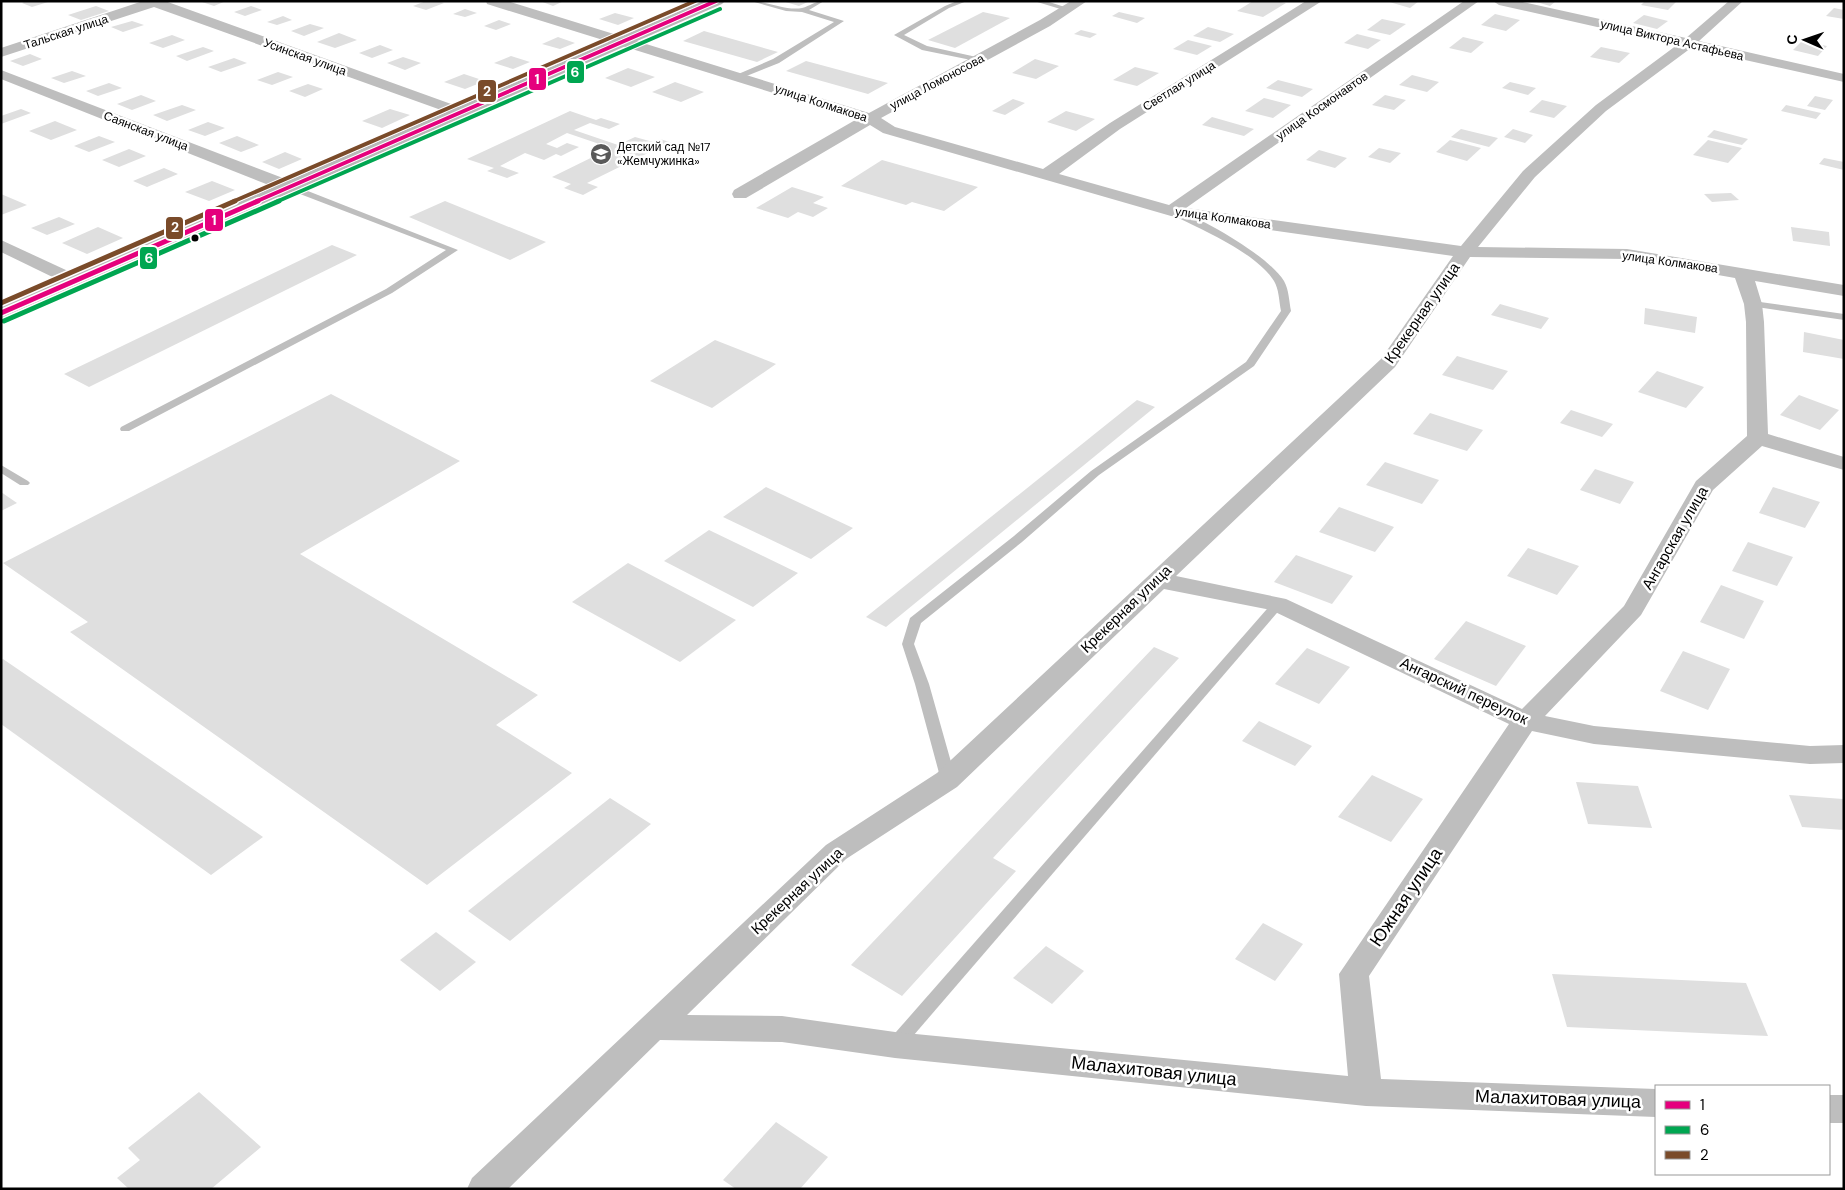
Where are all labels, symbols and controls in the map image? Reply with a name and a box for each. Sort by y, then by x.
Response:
street label: Тальская улица [22,11,110,53]
north arrow [1780,15,1830,65]
street label: улица Виктора Астафьева [1599,16,1746,64]
text: С [1783,34,1801,45]
street label: Усинская улица [261,35,349,80]
street label: улица Ломоносова [887,50,987,114]
street label: Светлая улица [1140,57,1219,115]
line badge: 6 [566,60,585,84]
text: 6 [571,63,580,81]
line badge: 1 [528,67,547,91]
street label: улица Космонавтов [1273,68,1371,144]
text: 1 [534,70,540,88]
line badge: 2 [477,79,497,103]
street label: улица Колмакова [773,80,870,126]
text: 2 [483,82,491,100]
street label: Саянская улица [101,107,191,155]
place label: Детский сад №17 «Жемчужинка» [617,139,711,169]
school or university icon: Детский сад №17 «Жемчужинка» [589,142,613,166]
street label: улица Колмакова [1174,203,1272,233]
line badge: 1 [204,208,224,232]
text: 1 [211,211,217,229]
line badge: 2 [165,216,184,240]
text: 2 [171,218,179,236]
unlabelled marker [190,233,200,243]
line badge: 6 [139,246,158,270]
street label: улица Колмакова [1621,247,1719,277]
text: 6 [145,249,154,267]
street label: Крекерная улица [1380,258,1465,367]
street label: Ангарская улица [1637,482,1713,593]
street label: Крекерная улица [1076,560,1176,657]
street label: Ангарский переулок [1397,653,1532,730]
street label: Южная улица [1364,842,1448,951]
street label: Крекерная улица [747,843,848,939]
street label: Малахитовая улица [1070,1050,1239,1092]
street label: Малахитовая улица [1475,1084,1642,1114]
legend [1655,1085,1830,1175]
text: 1 [1700,1095,1705,1115]
text: 6 [1700,1120,1709,1140]
text: 2 [1700,1145,1709,1165]

